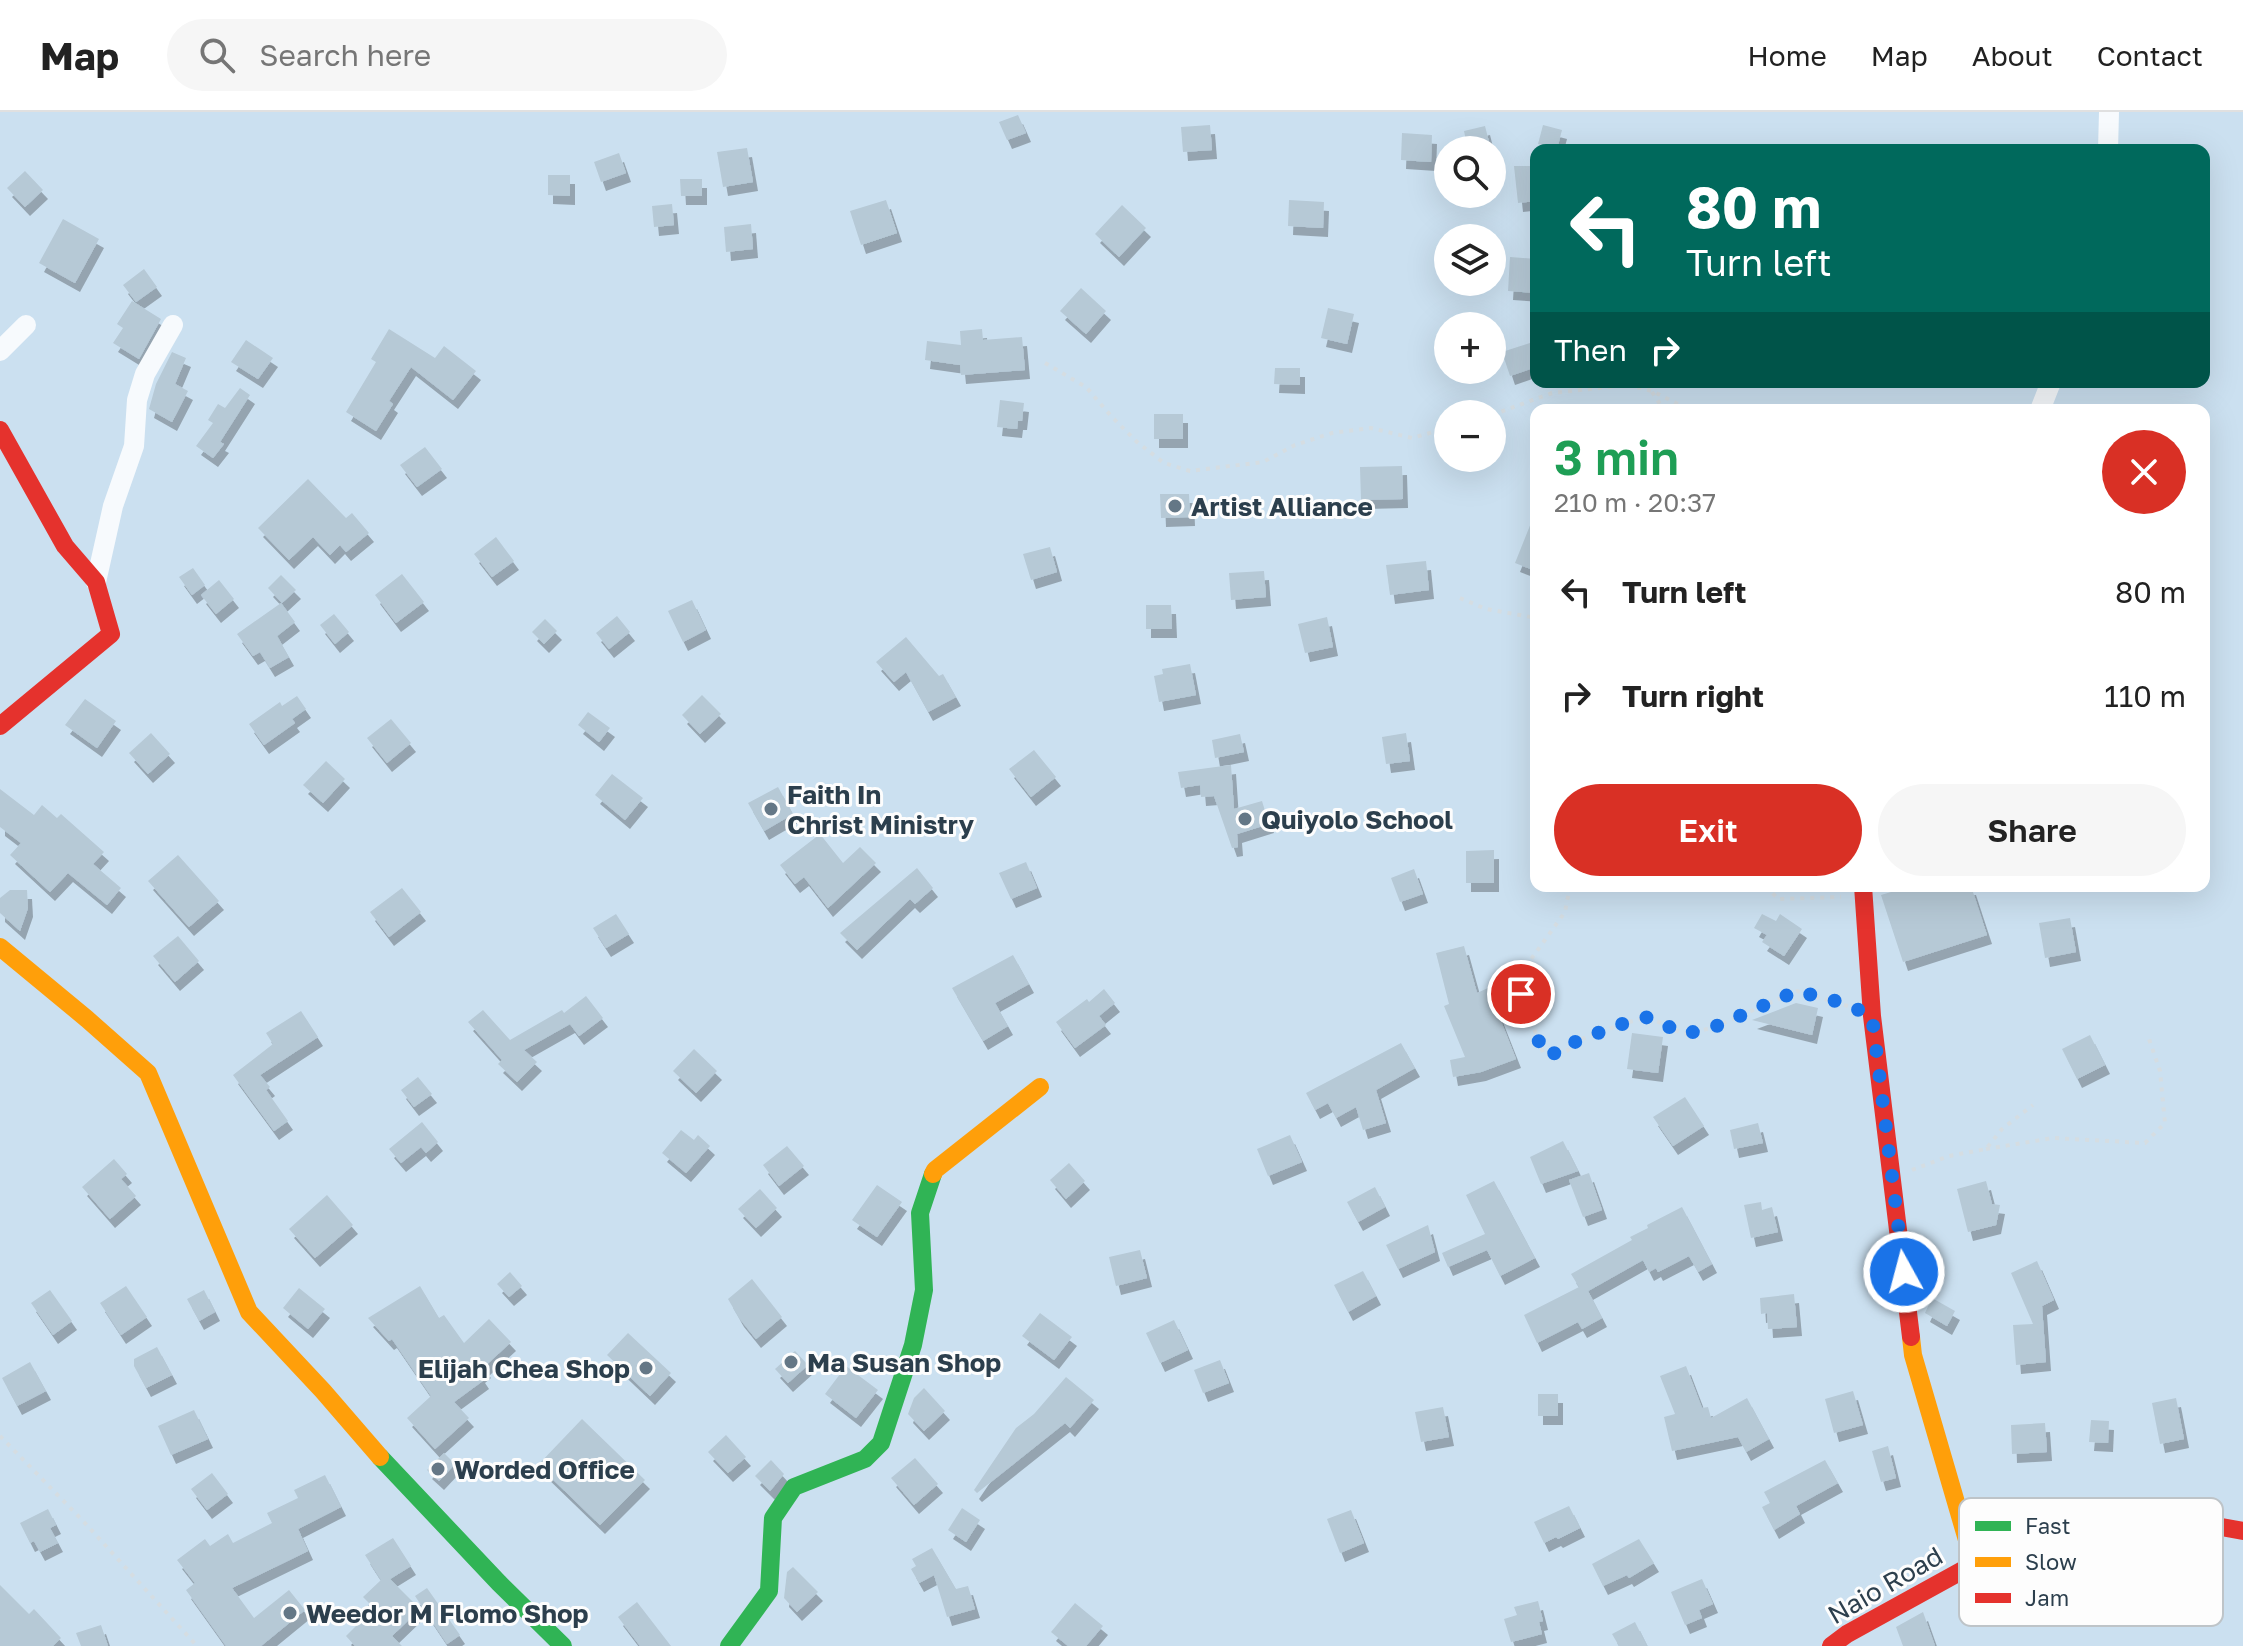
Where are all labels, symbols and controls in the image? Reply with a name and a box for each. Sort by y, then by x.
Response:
search box [167,19,727,91]
text: Map [40,33,119,78]
icon: search [195,33,239,77]
text: Search here [259,37,431,73]
text: Home [1748,39,1827,72]
text: Map [1871,39,1928,72]
text: About [1972,39,2053,72]
text: Contact [2097,39,2203,72]
map controls [1434,136,1506,472]
button: search [1434,136,1506,208]
text: 80 m [1686,173,1821,240]
icon: left [1554,176,1658,280]
button: layers [1434,224,1506,296]
text: Turn left [1686,241,1832,284]
button: + [1434,312,1506,384]
icon: right [1643,328,1687,372]
text: Then [1554,332,1627,368]
button: − [1434,400,1506,472]
text: 3 min [1554,428,1679,486]
button: close [2102,430,2186,514]
text: 210 m · 20:37 [1554,487,1716,518]
place label: Artist Alliance [1191,491,1373,522]
marker: Artist Alliance [1166,497,1184,515]
icon: left [1554,570,1598,614]
text: Turn left [1622,574,1747,610]
text: 80 m [2115,574,2186,610]
icon: right [1554,674,1598,718]
text: Turn right [1622,678,1764,714]
text: 110 m [2104,678,2186,714]
place label: Faith In Christ Ministry [787,779,975,840]
button: Exit [1554,784,1862,876]
button: Share [1878,784,2186,876]
marker: Faith In Christ Ministry [762,800,780,818]
place label: Quiyolo School [1261,804,1453,835]
marker: Quiyolo School [1236,810,1254,828]
pin [1487,960,1555,1028]
icon: arrive [1499,972,1543,1016]
position arrow [1862,1230,1946,1314]
place label: Ma Susan Shop [807,1347,1001,1378]
place label: Elijah Chea Shop [418,1353,630,1384]
marker: Ma Susan Shop [782,1353,800,1371]
marker: Elijah Chea Shop [637,1359,655,1377]
place label: Worded Office [454,1454,635,1485]
marker: Worded Office [429,1460,447,1478]
legend [1959,1498,2223,1626]
text: Fast [2025,1512,2071,1539]
street label: Naio Road [1822,1540,1948,1630]
text: Slow [2025,1548,2077,1575]
text: Jam [2025,1584,2069,1611]
place label: Weedor M Flomo Shop [306,1598,588,1629]
marker: Weedor M Flomo Shop [281,1604,299,1622]

